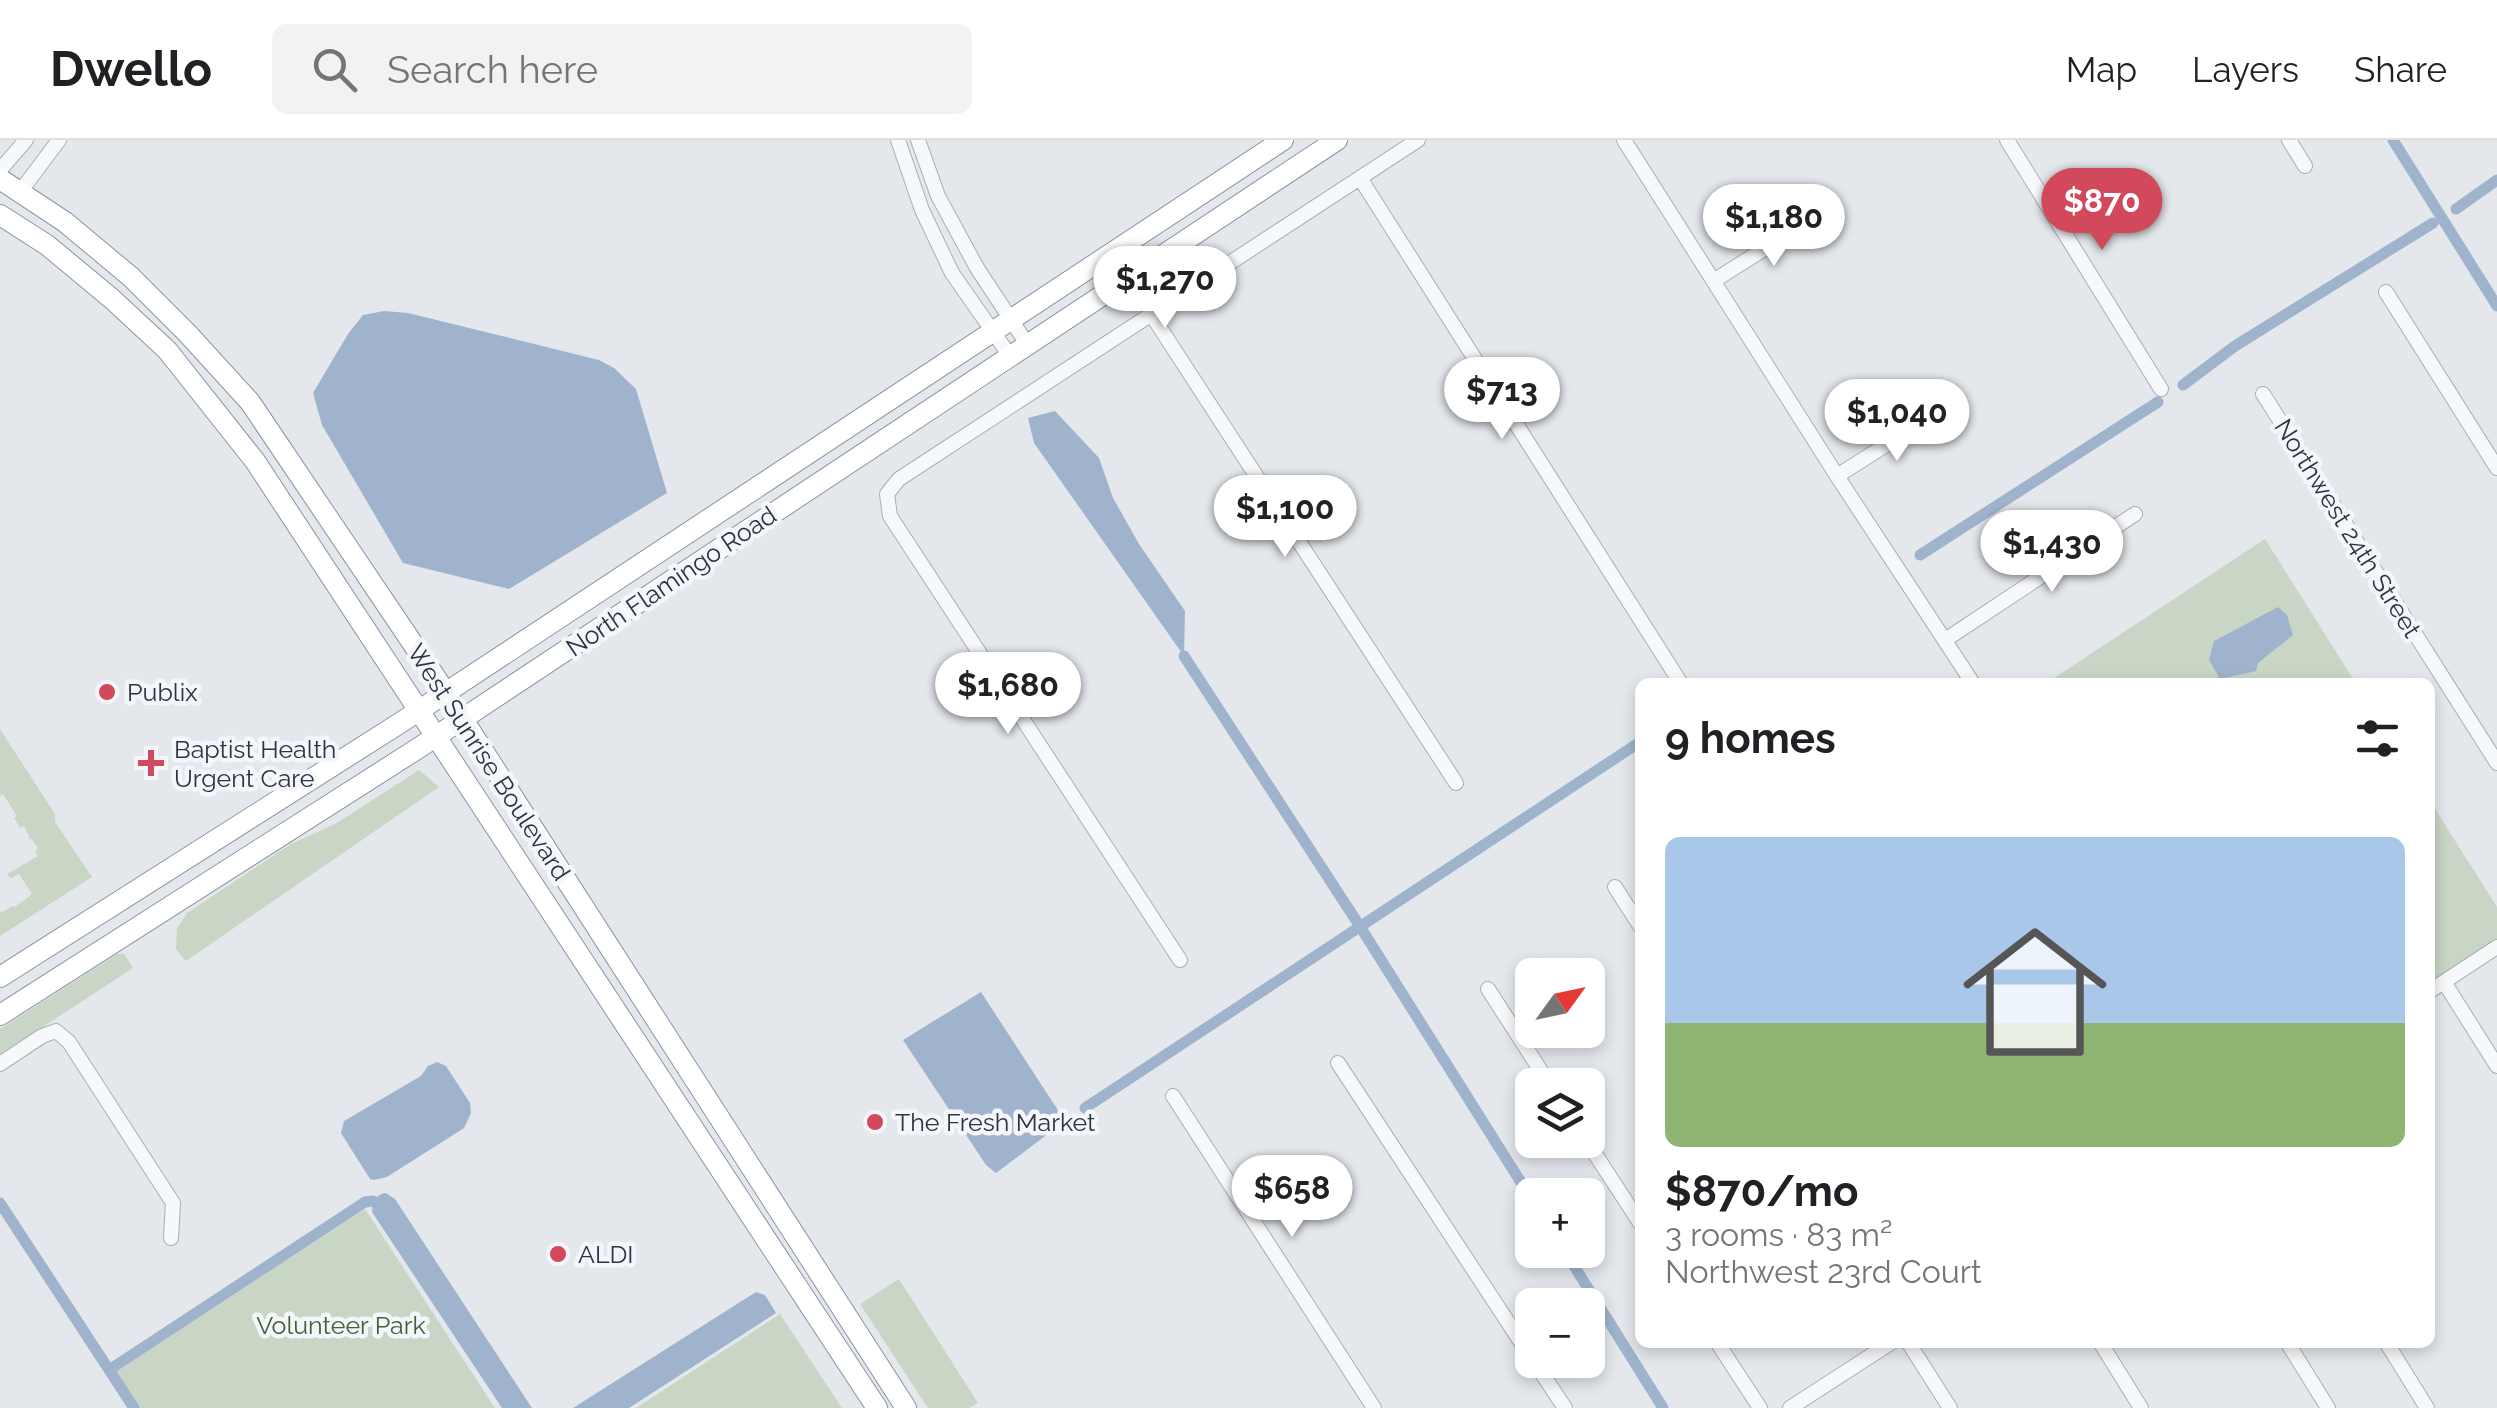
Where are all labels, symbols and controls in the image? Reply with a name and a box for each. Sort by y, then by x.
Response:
search box [272,24,972,114]
text: Dwello [50,41,212,97]
icon: search [307,42,362,97]
text: Search here [387,47,598,92]
text: Map [2066,49,2137,90]
text: Layers [2192,49,2299,90]
text: Share [2354,49,2447,90]
pin: $870 [2043,168,2161,253]
text: $870 [2063,182,2141,219]
pin: $1,180 [1693,184,1855,269]
text: $1,180 [1725,198,1823,235]
pin: $1,270 [1084,246,1246,331]
text: $1,270 [1115,260,1215,297]
pin: $713 [1443,357,1561,442]
text: $713 [1466,371,1538,408]
pin: $1,040 [1816,379,1978,464]
text: $1,040 [1846,393,1948,430]
street label: Northwest 24th Street [2268,413,2428,643]
pin: $1,100 [1204,475,1366,560]
text: $1,100 [1236,489,1334,526]
street label: North Flamingo Road [560,500,782,662]
pin: $1,430 [1971,510,2133,595]
text: $1,430 [2002,524,2102,561]
street label: West Sunrise Boulevard [401,638,577,886]
pin: $1,680 [927,652,1089,737]
text: $1,680 [957,666,1059,703]
place label: Publix [127,677,198,707]
marker: Publix [96,681,118,703]
icon: filters [2350,711,2405,766]
text: 9 homes [1665,714,1836,763]
place label: Baptist Health Urgent Care [174,734,336,793]
marker: Baptist Health Urgent Care [138,750,164,776]
icon: home [1945,902,2125,1082]
north arrow [1515,958,1605,1048]
map controls [1515,958,1605,1378]
button: layers [1515,1068,1605,1158]
place label: The Fresh Market [895,1107,1096,1137]
marker: The Fresh Market [864,1111,886,1133]
pin: $658 [1233,1155,1351,1240]
text: $870/mo [1665,1167,1858,1216]
text: $658 [1254,1169,1330,1206]
button: + [1515,1178,1605,1268]
text: 3 rooms · 83 m² [1665,1216,1892,1253]
place label: ALDI [578,1239,634,1269]
marker: ALDI [547,1243,569,1265]
text: Northwest 23rd Court [1665,1253,1982,1290]
button: − [1515,1288,1605,1378]
park label: Volunteer Park [256,1310,426,1340]

